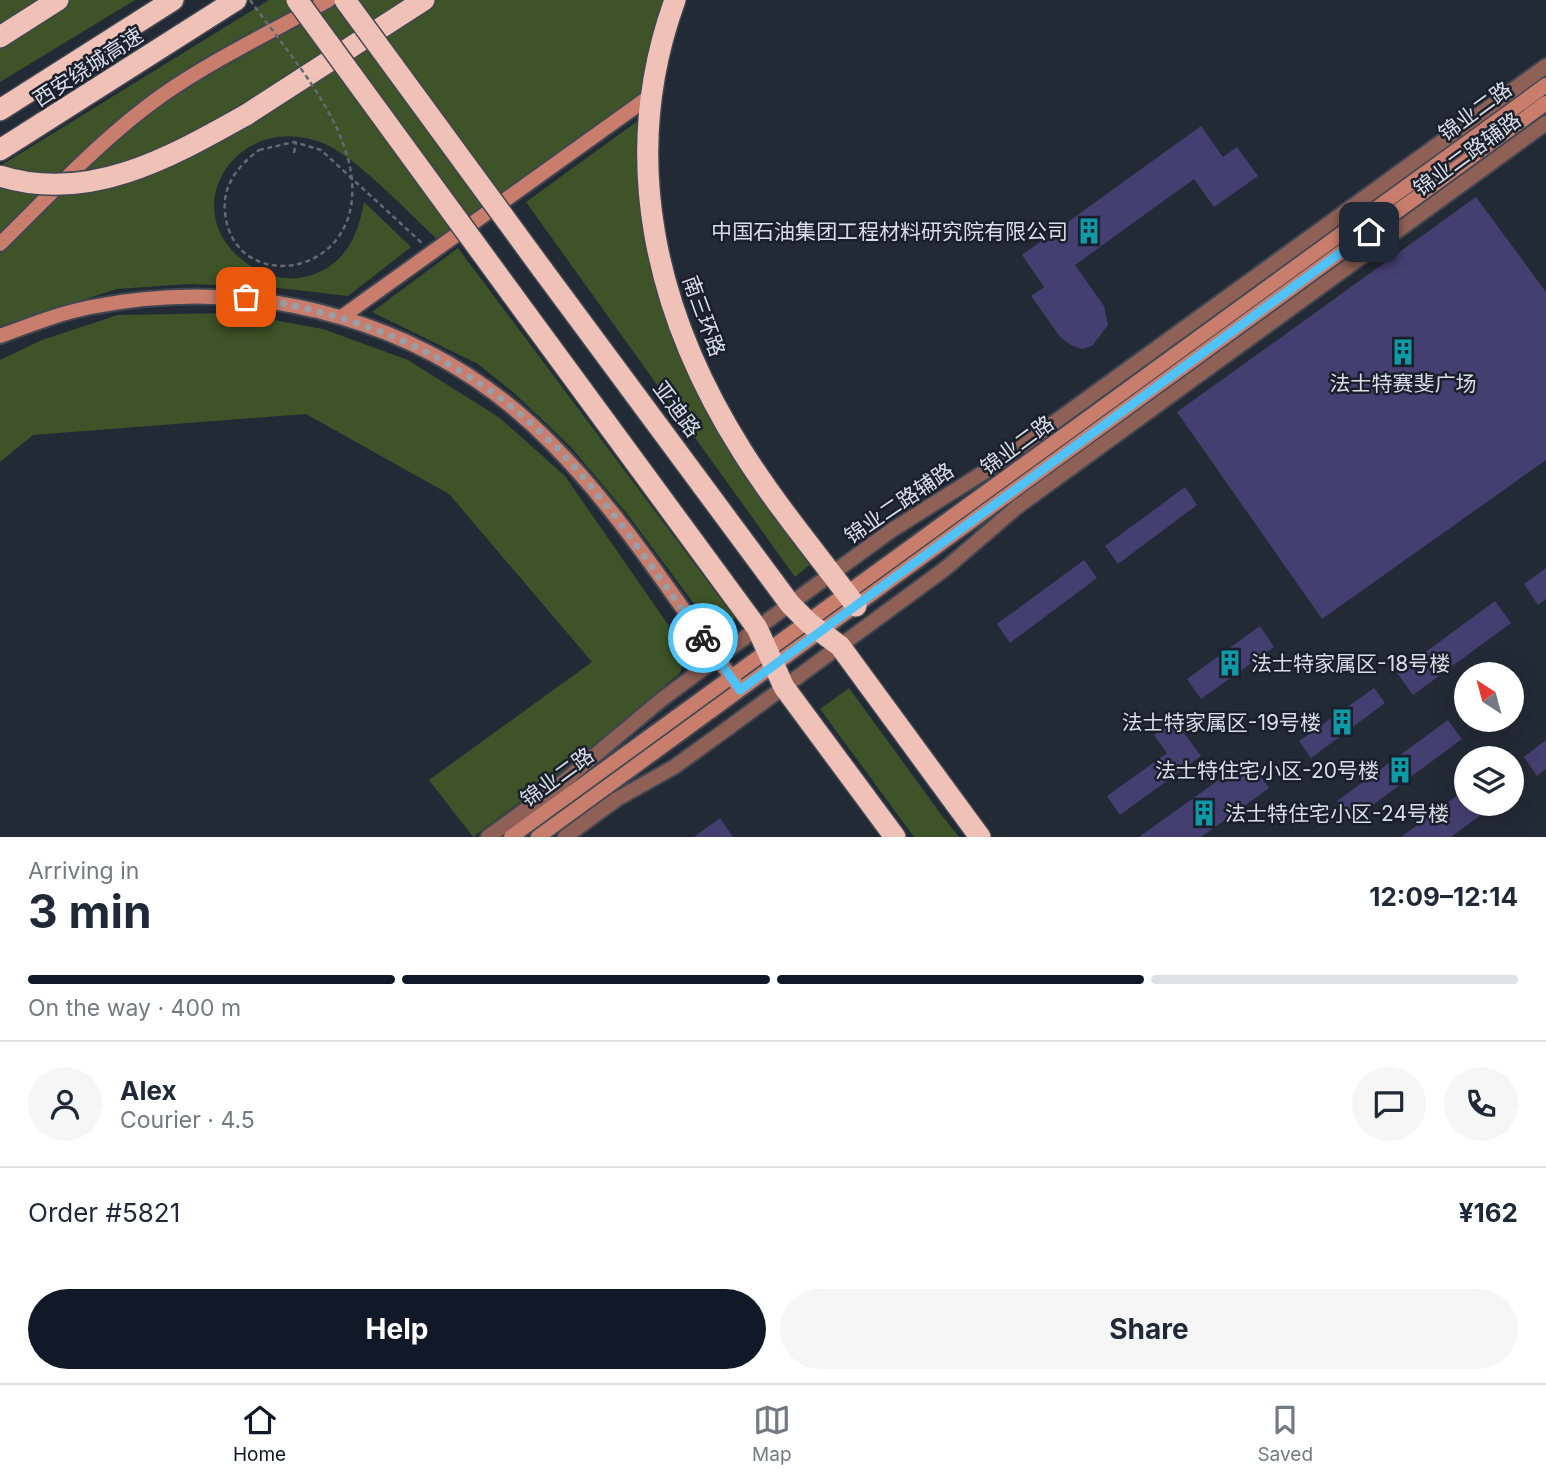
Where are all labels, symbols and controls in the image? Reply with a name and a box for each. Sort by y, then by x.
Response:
street label: 西安绕城高速 [28,22,148,112]
street label: 锦业二路 [1434,76,1516,146]
street label: 锦业二路辅路 [1409,107,1525,201]
pin [1339,202,1399,262]
icon: home [1350,213,1388,251]
building icon: 中国石油集团工程材料研究院有限公司 [1074,216,1104,246]
place label: 中国石油集团工程材料研究院有限公司 [711,219,1068,244]
pin [216,267,276,327]
street label: 南三环路 [678,272,730,360]
icon: bag [227,278,265,316]
building icon: 法士特赛斐广场 [1388,337,1418,367]
place label: 法士特赛斐广场 [1330,371,1477,396]
street label: 亚迪路 [648,376,706,442]
street label: 锦业二路 [976,410,1058,480]
street label: 锦业二路辅路 [840,457,958,549]
courier [668,603,738,673]
icon: bike [684,619,722,657]
building icon: 法士特家属区-18号楼 [1215,648,1245,678]
place label: 法士特家属区-18号楼 [1251,651,1450,676]
north arrow [1454,662,1524,732]
map controls [1454,662,1524,816]
building icon: 法士特家属区-19号楼 [1327,707,1357,737]
place label: 法士特家属区-19号楼 [1122,710,1321,735]
street label: 锦业二路 [516,742,598,812]
button: layers [1454,746,1524,816]
building icon: 法士特住宅小区-20号楼 [1385,755,1415,785]
place label: 法士特住宅小区-20号楼 [1155,758,1379,783]
building icon: 法士特住宅小区-24号楼 [1189,798,1219,828]
place label: 法士特住宅小区-24号楼 [1225,801,1449,826]
text: Arriving in [28,857,139,885]
text: 12:09–12:14 [1369,881,1518,912]
text: 3 min [28,883,152,939]
text: On the way · 400 m [28,994,241,1022]
button: person [28,1067,102,1141]
button: chat [1352,1067,1426,1141]
button: phone [1444,1067,1518,1141]
text: Alex [120,1075,177,1106]
text: Courier · 4.5 [120,1106,255,1134]
text: Order #5821 [28,1197,180,1228]
text: ¥162 [1459,1197,1518,1228]
button: Help [28,1289,766,1369]
button: Share [780,1289,1518,1369]
tab: Home [233,1401,286,1466]
tab: Map [752,1401,792,1466]
tab: Saved [1257,1401,1313,1466]

